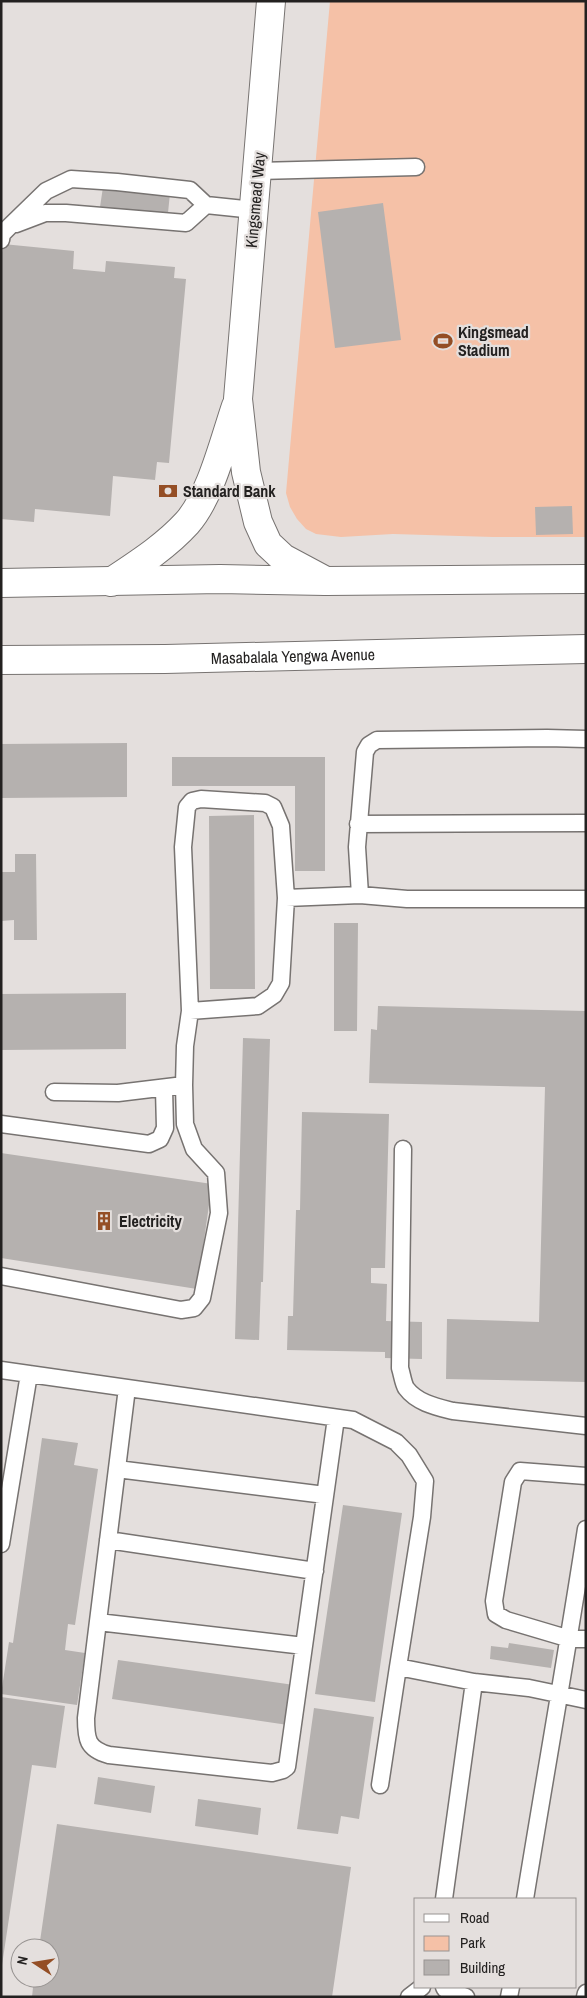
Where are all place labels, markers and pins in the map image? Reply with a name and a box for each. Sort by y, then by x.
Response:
place label: Kingsmead Stadium [458,321,529,361]
sports icon: Kingsmead Stadium [432,330,454,352]
bank icon: Standard Bank [157,480,179,502]
place label: Standard Bank [183,480,276,502]
building icon: Electricity [93,1210,115,1232]
place label: Electricity [119,1210,182,1232]

